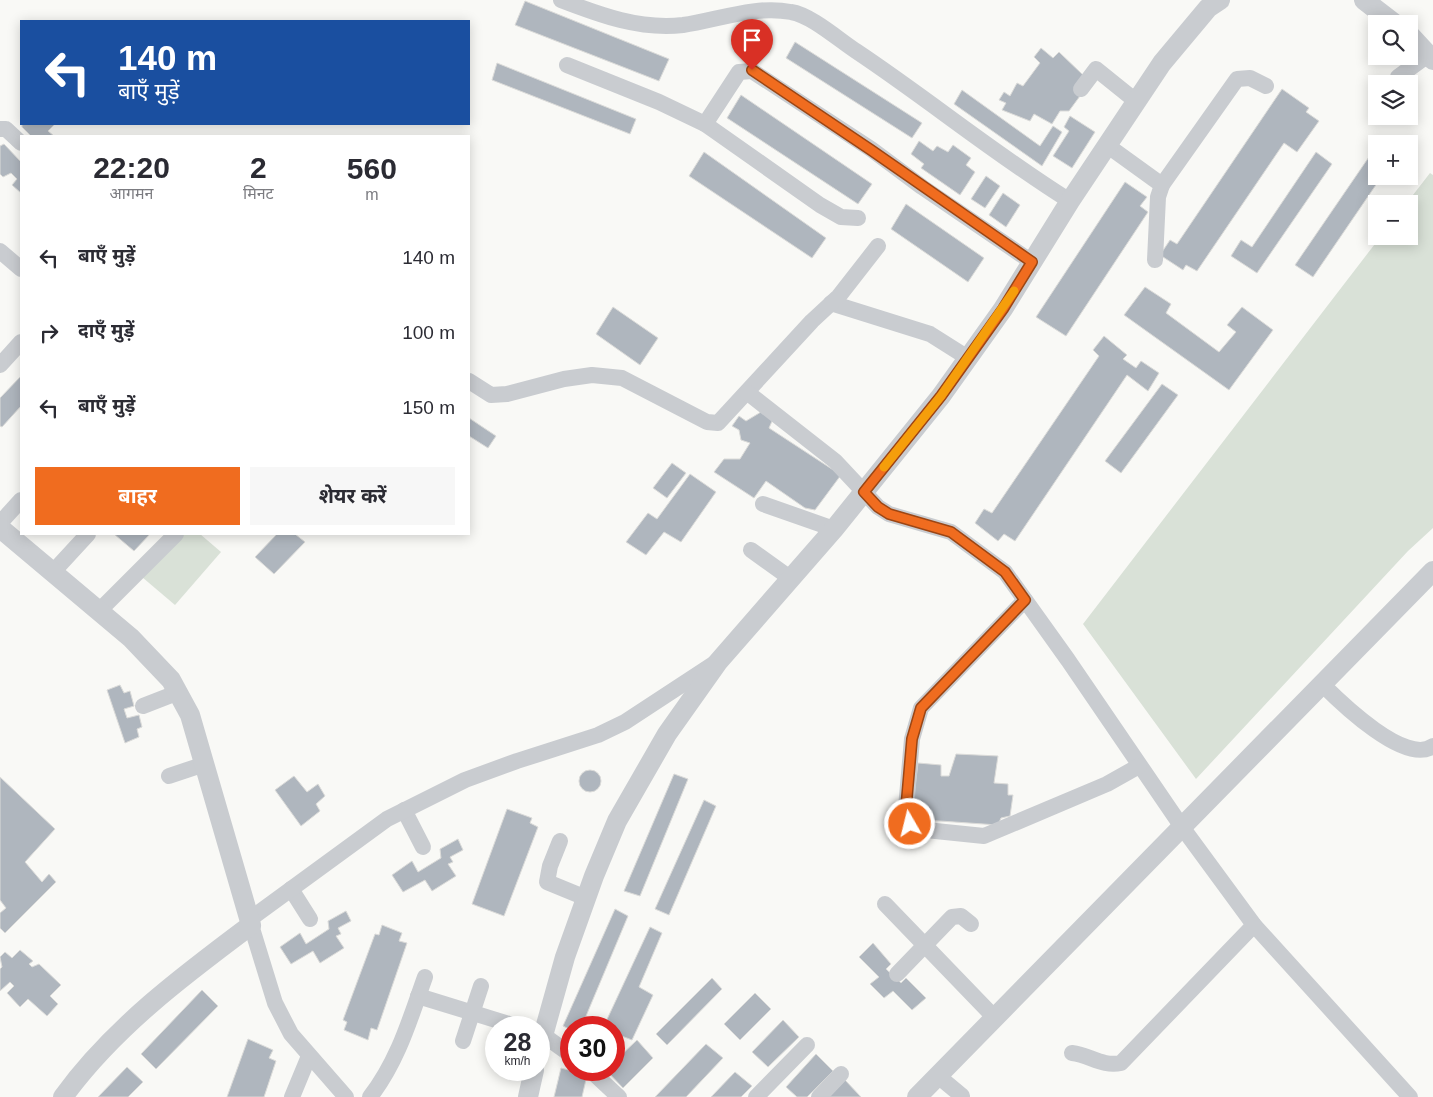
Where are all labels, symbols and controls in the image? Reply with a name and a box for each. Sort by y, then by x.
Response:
map controls [1368,15,1418,245]
button: search [1368,15,1418,65]
pin [731,19,773,70]
icon: arrive [738,26,766,54]
text: 140 m [118,38,217,77]
icon: left [35,40,100,105]
button: layers [1368,75,1418,125]
text: बाएँ मुड़ें [118,79,179,104]
button: + [1368,135,1418,185]
text: 22:20 [93,151,170,184]
text: 2 [250,151,267,184]
text: 560 [347,152,397,185]
text: आगमन [110,185,153,202]
text: मिनट [243,185,274,202]
text: m [365,186,378,203]
button: − [1368,195,1418,245]
icon: left [35,244,63,272]
text: बाएँ मुड़ें [78,245,135,266]
text: 140 m [402,247,455,268]
icon: right [35,319,63,347]
text: दाएँ मुड़ें [78,320,134,341]
text: 100 m [402,322,455,343]
icon: left [35,394,63,422]
text: बाएँ मुड़ें [78,395,135,416]
text: 150 m [402,397,455,418]
button: बाहर [35,467,240,525]
button: शेयर करें [250,467,455,525]
position arrow [883,797,935,849]
speed limit sign: 30 [560,1016,625,1081]
text: 28 [504,1028,531,1056]
text: km/h [504,1054,531,1068]

